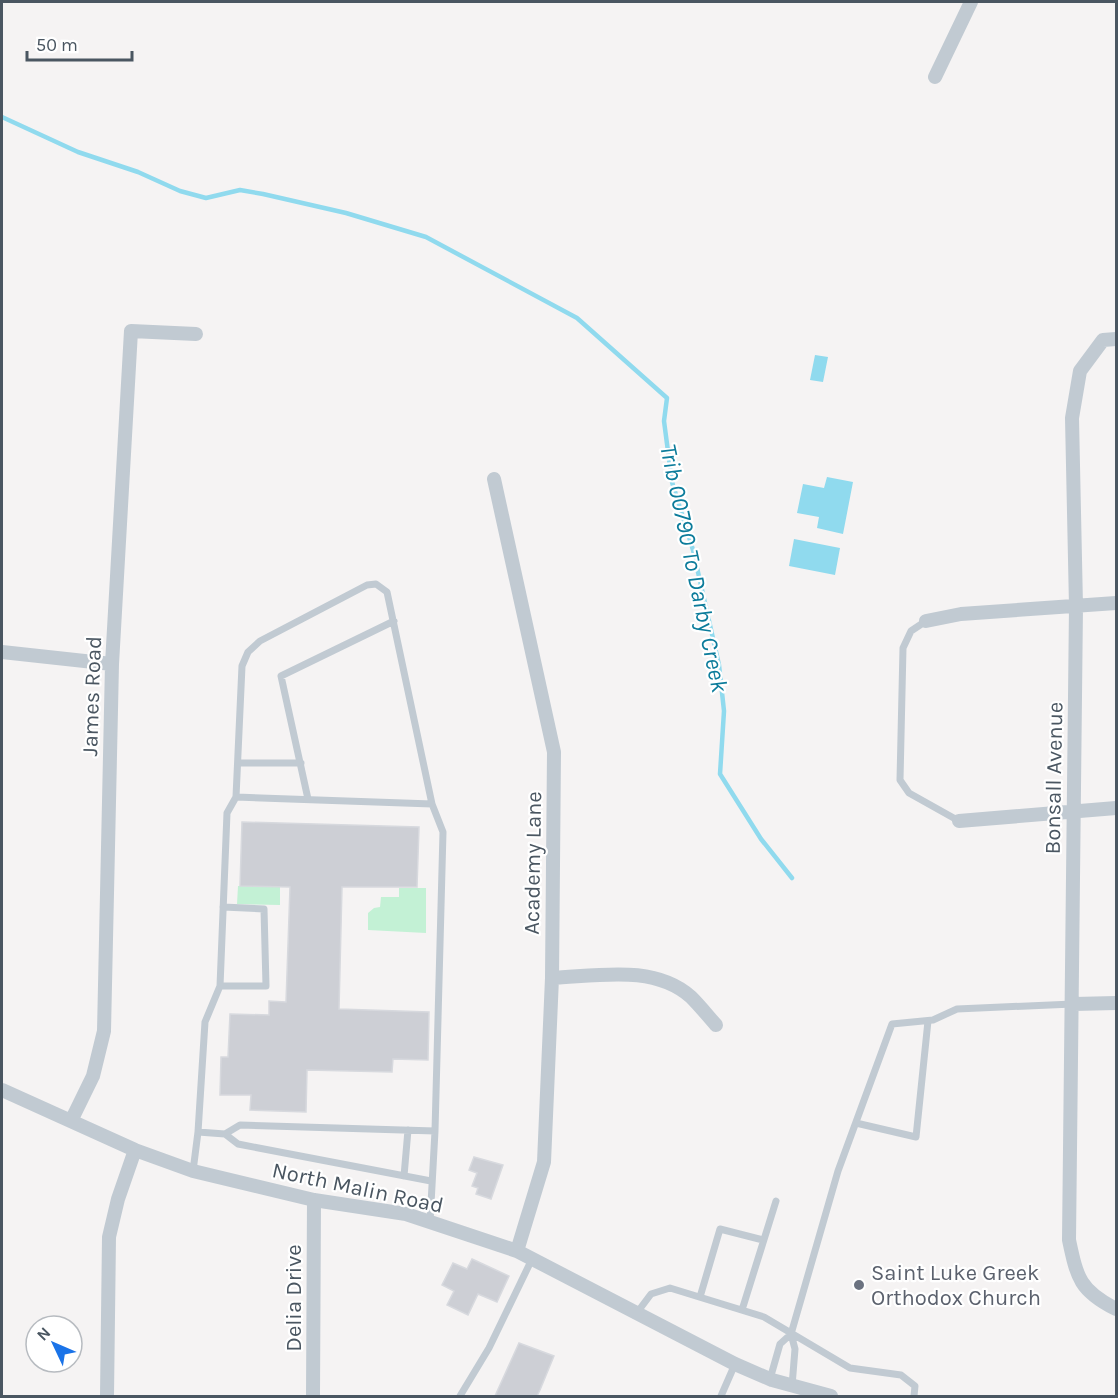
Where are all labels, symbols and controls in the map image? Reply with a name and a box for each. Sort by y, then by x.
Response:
scale bar [27,24,132,62]
text: 50 m [36,34,78,56]
water label: Trib 00790 To Darby Creek [654,441,734,695]
street label: James Road [77,635,107,757]
street label: Bonsall Avenue [1040,702,1068,855]
street label: Academy Lane [519,791,547,935]
street label: North Malin Road [270,1157,446,1219]
street label: Delia Drive [281,1244,307,1352]
place label: Saint Luke Greek Orthodox Church [871,1260,1041,1311]
marker: Saint Luke Greek Orthodox Church [852,1278,866,1292]
north arrow [24,1314,84,1374]
text: N [33,1323,54,1345]

